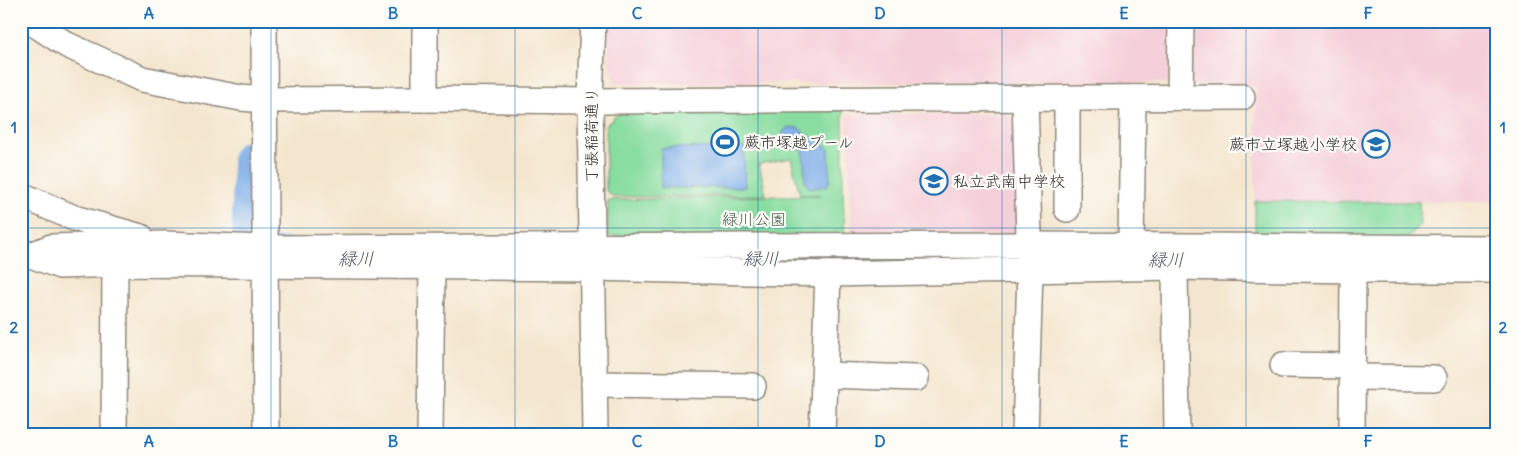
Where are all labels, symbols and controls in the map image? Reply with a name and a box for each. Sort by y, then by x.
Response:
text: A [144,3,154,23]
text: B [388,3,399,23]
text: C [632,3,643,23]
text: D [874,3,886,23]
text: E [1119,3,1129,23]
text: F [1363,3,1373,23]
street label: 丁張稲荷通り [581,87,601,183]
text: 1 [11,117,17,137]
text: 1 [1500,117,1506,137]
sports icon: 蕨市塚越プール [710,127,740,157]
school or university icon: 蕨市立塚越小学校 [1361,129,1391,159]
place label: 蕨市塚越プール [744,132,854,152]
place label: 蕨市立塚越小学校 [1229,134,1357,154]
school or university icon: 私立武南中学校 [919,166,949,196]
place label: 私立武南中学校 [953,171,1065,191]
park label: 緑川公園 [722,209,786,229]
water label: 緑川 [338,247,374,270]
water label: 緑川 [743,247,779,270]
water label: 緑川 [1148,248,1184,271]
text: 2 [10,317,19,337]
text: 2 [1499,317,1508,337]
text: A [144,431,154,451]
text: B [388,431,399,451]
text: C [632,431,643,451]
text: D [874,431,886,451]
text: E [1119,431,1129,451]
text: F [1363,431,1373,451]

